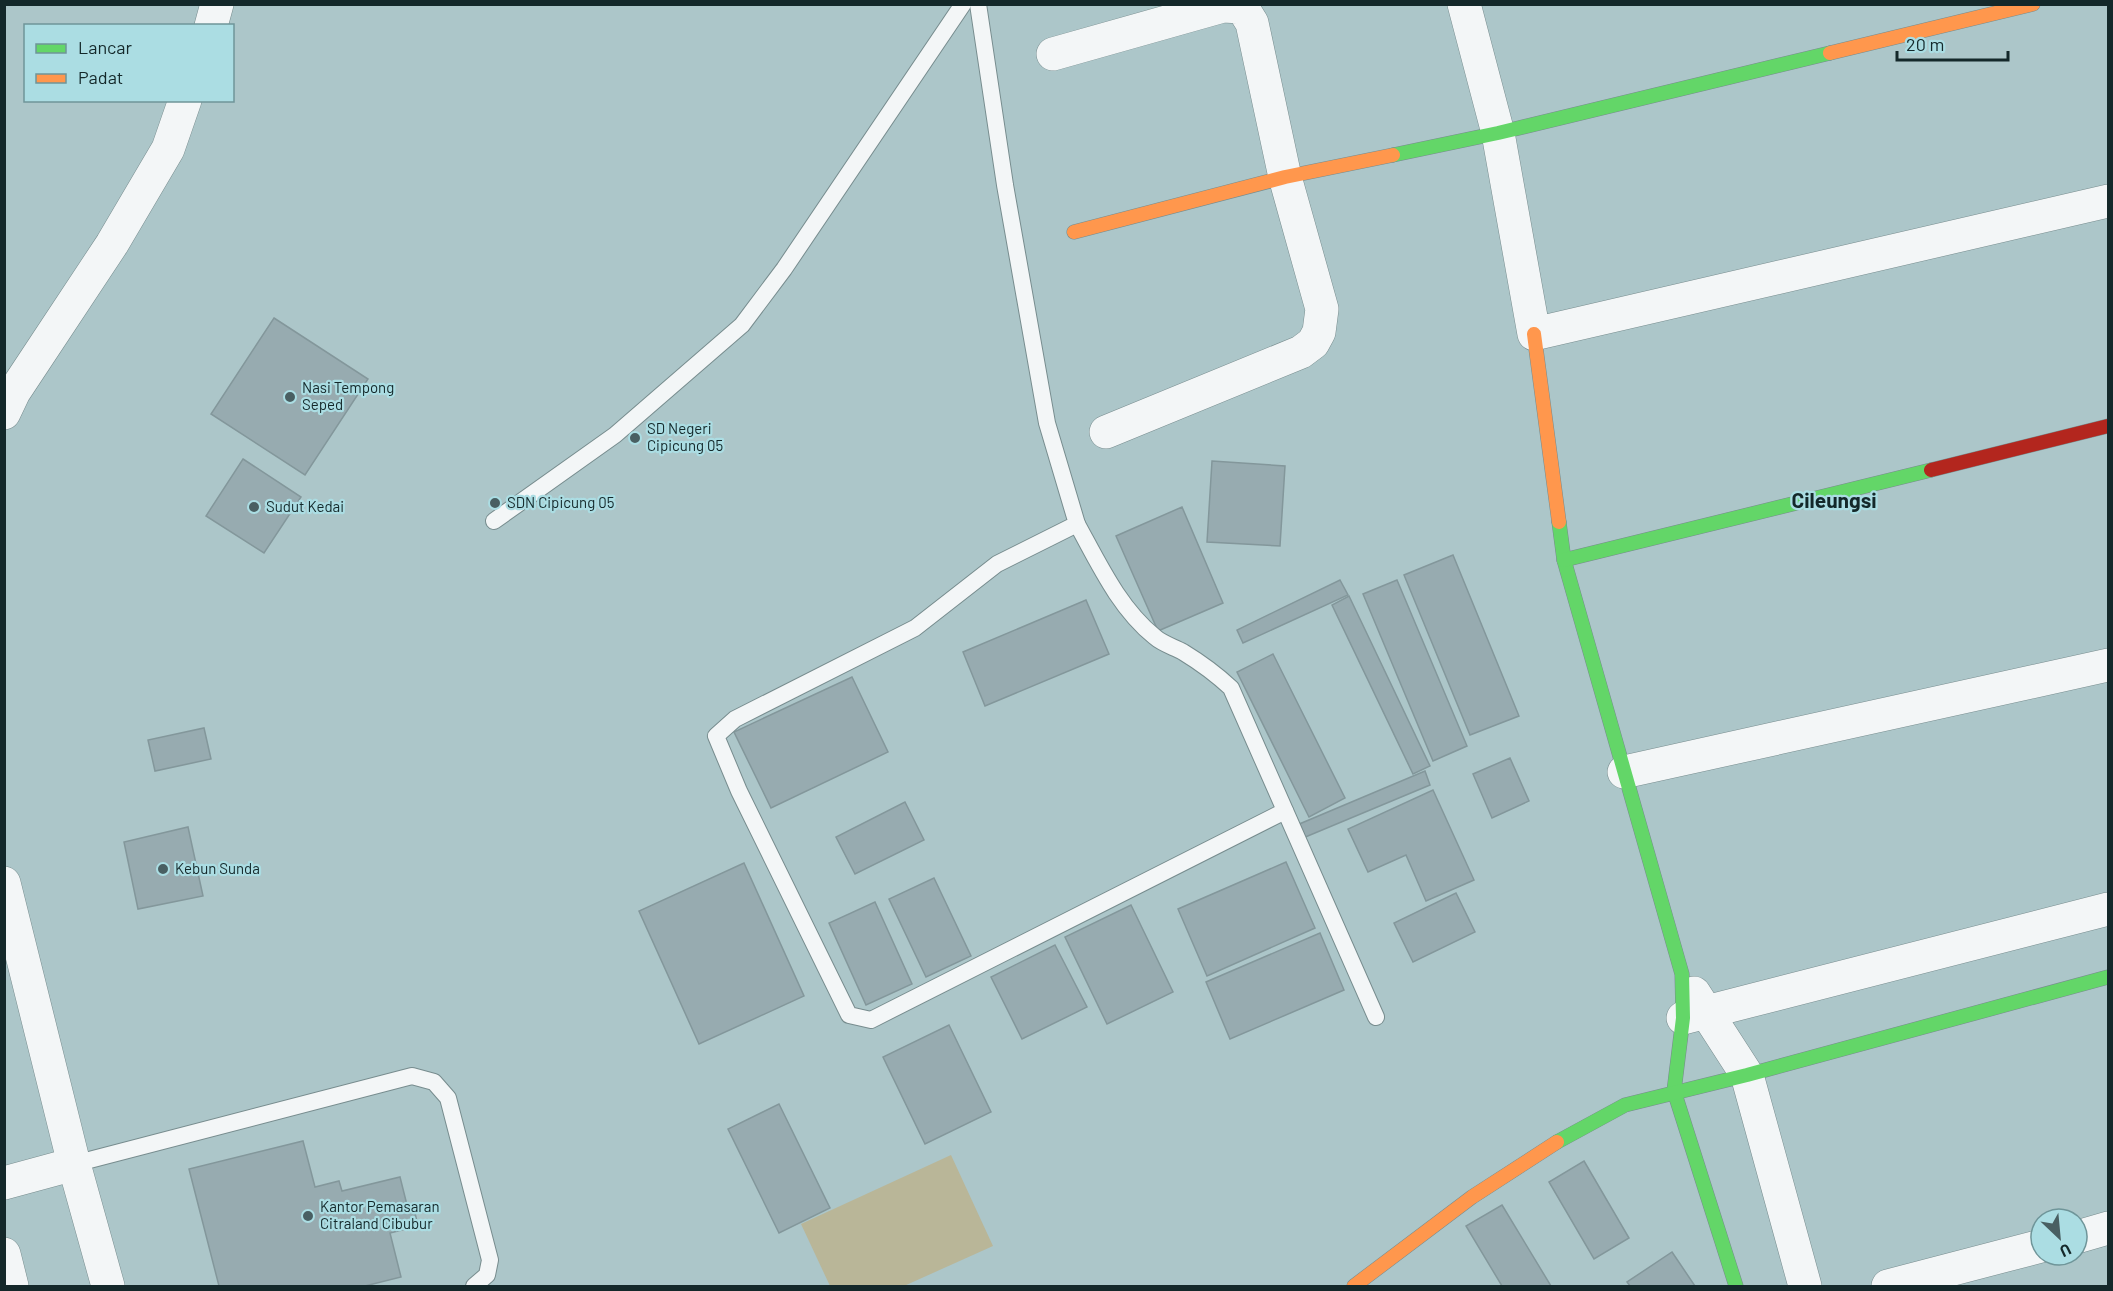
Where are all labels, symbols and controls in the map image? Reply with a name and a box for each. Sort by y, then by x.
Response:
legend [24,24,234,102]
scale bar [1897,24,2008,62]
text: 20 m [1906,33,1944,55]
text: Lancar [78,36,133,58]
text: Padat [78,66,123,88]
place label: Nasi Tempong Seped [302,378,394,413]
marker: Nasi Tempong Seped [283,390,297,404]
place label: SD Negeri Cipicung 05 [647,419,723,454]
marker: SD Negeri Cipicung 05 [628,431,642,445]
district label: Cileungsi [1791,487,1877,512]
place label: SDN Cipicung 05 [507,493,614,511]
marker: SDN Cipicung 05 [488,496,502,510]
place label: Sudut Kedai [266,497,344,515]
marker: Sudut Kedai [247,500,261,514]
place label: Kebun Sunda [175,859,260,877]
marker: Kebun Sunda [156,862,170,876]
place label: Kantor Pemasaran Citraland Cibubur [320,1197,440,1232]
north arrow [2029,1207,2089,1267]
marker: Kantor Pemasaran Citraland Cibubur [301,1209,315,1223]
text: U [2057,1240,2074,1262]

